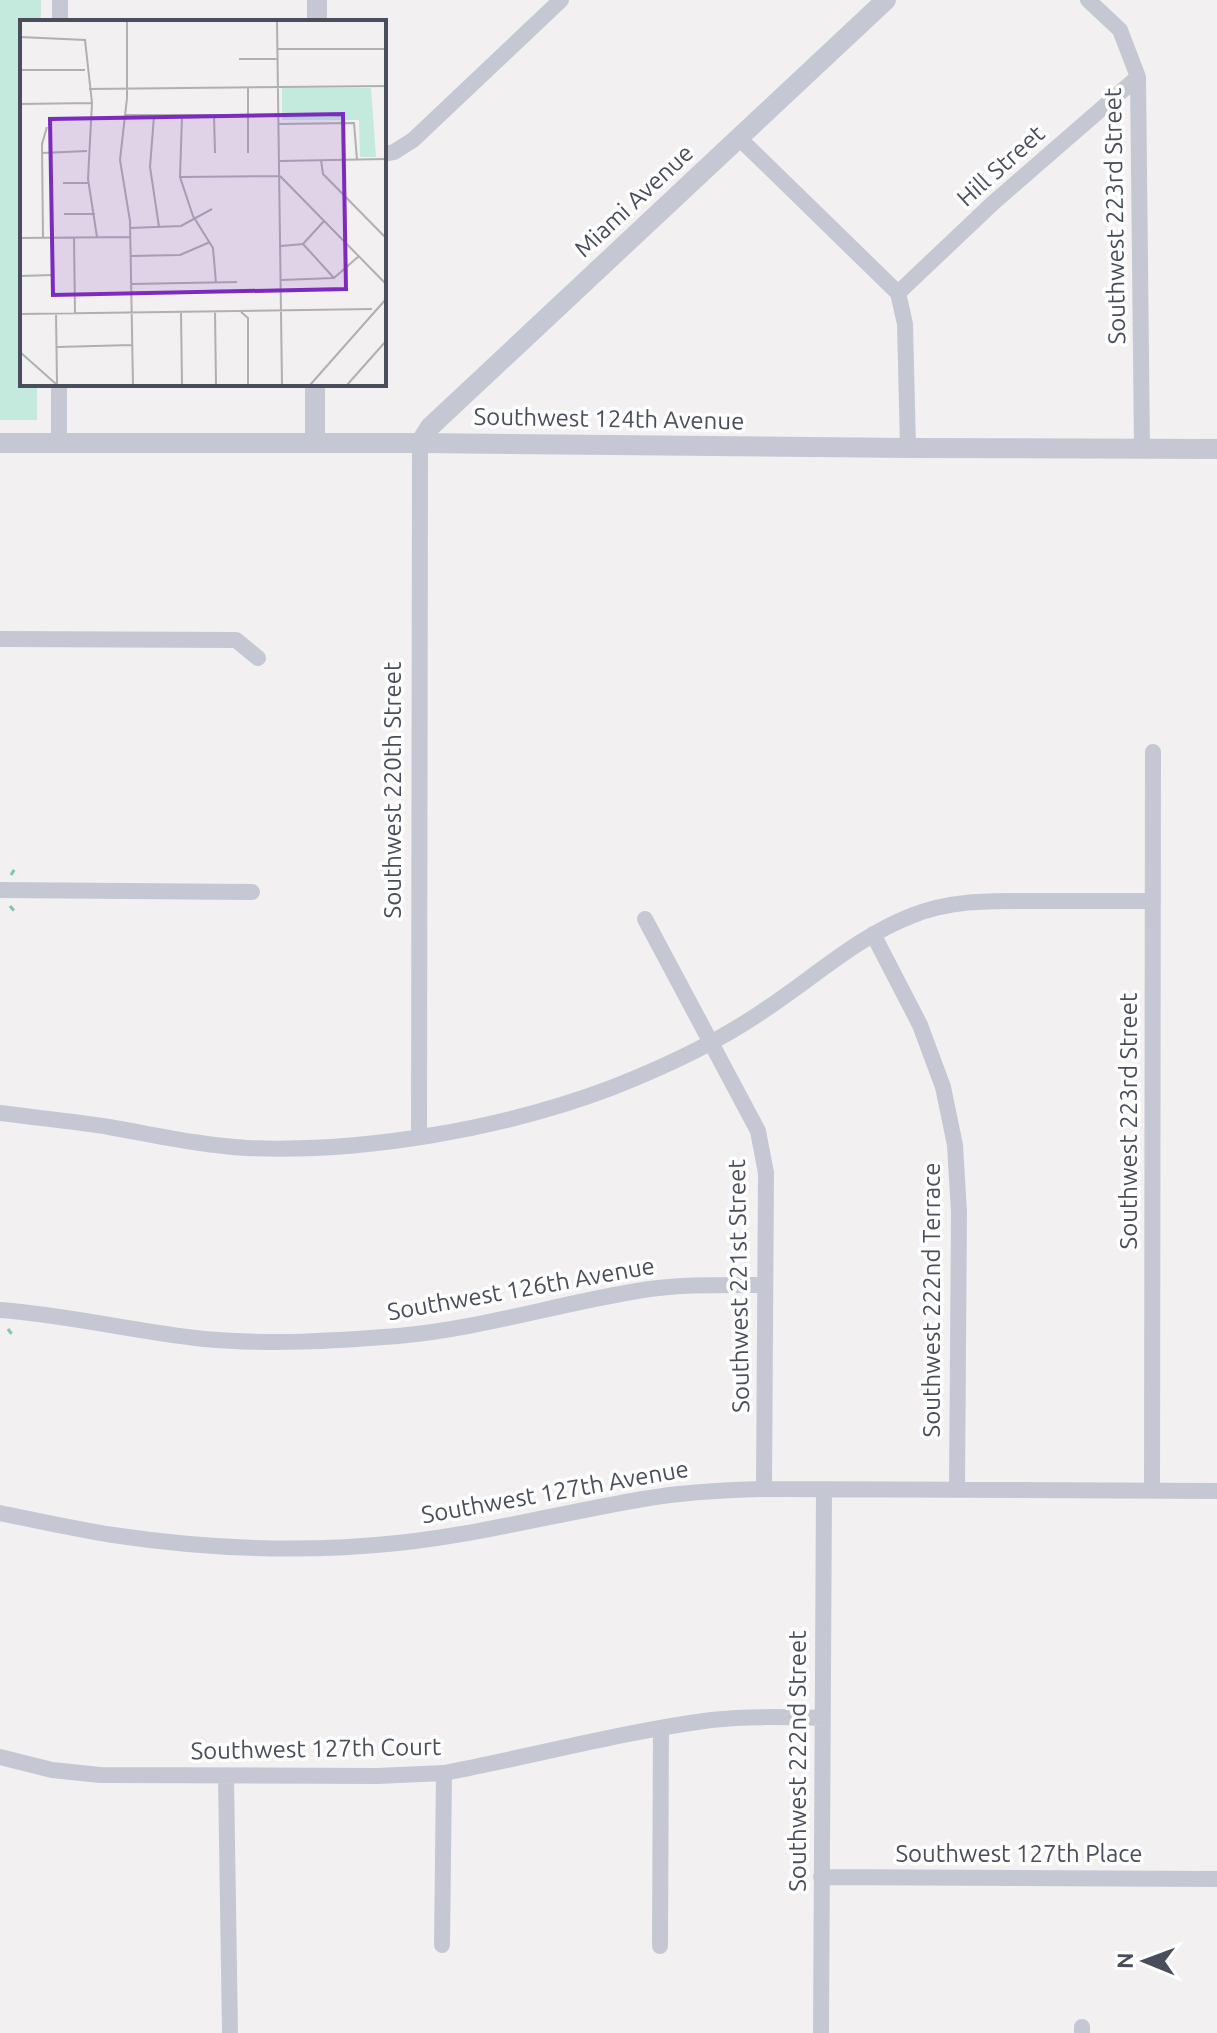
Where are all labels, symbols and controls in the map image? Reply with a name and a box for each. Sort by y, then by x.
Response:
inset map [20,20,386,386]
street label: Southwest 223rd Street [1099,87,1130,345]
street label: Hill Street [952,119,1050,212]
street label: Miami Avenue [569,139,698,262]
street label: Southwest 124th Avenue [473,403,745,434]
street label: Southwest 220th Street [379,661,406,918]
street label: Southwest 223rd Street [1115,992,1142,1249]
street label: Southwest 221st Street [723,1158,754,1413]
street label: Southwest 222nd Terrace [918,1163,945,1437]
street label: Southwest 126th Avenue [385,1252,657,1325]
street label: Southwest 127th Avenue [419,1455,691,1528]
street label: Southwest 222nd Street [784,1630,811,1892]
street label: Southwest 127th Court [190,1733,442,1764]
street label: Southwest 127th Place [895,1840,1143,1867]
north arrow [1105,1921,1185,2001]
text: N [1112,1952,1137,1969]

